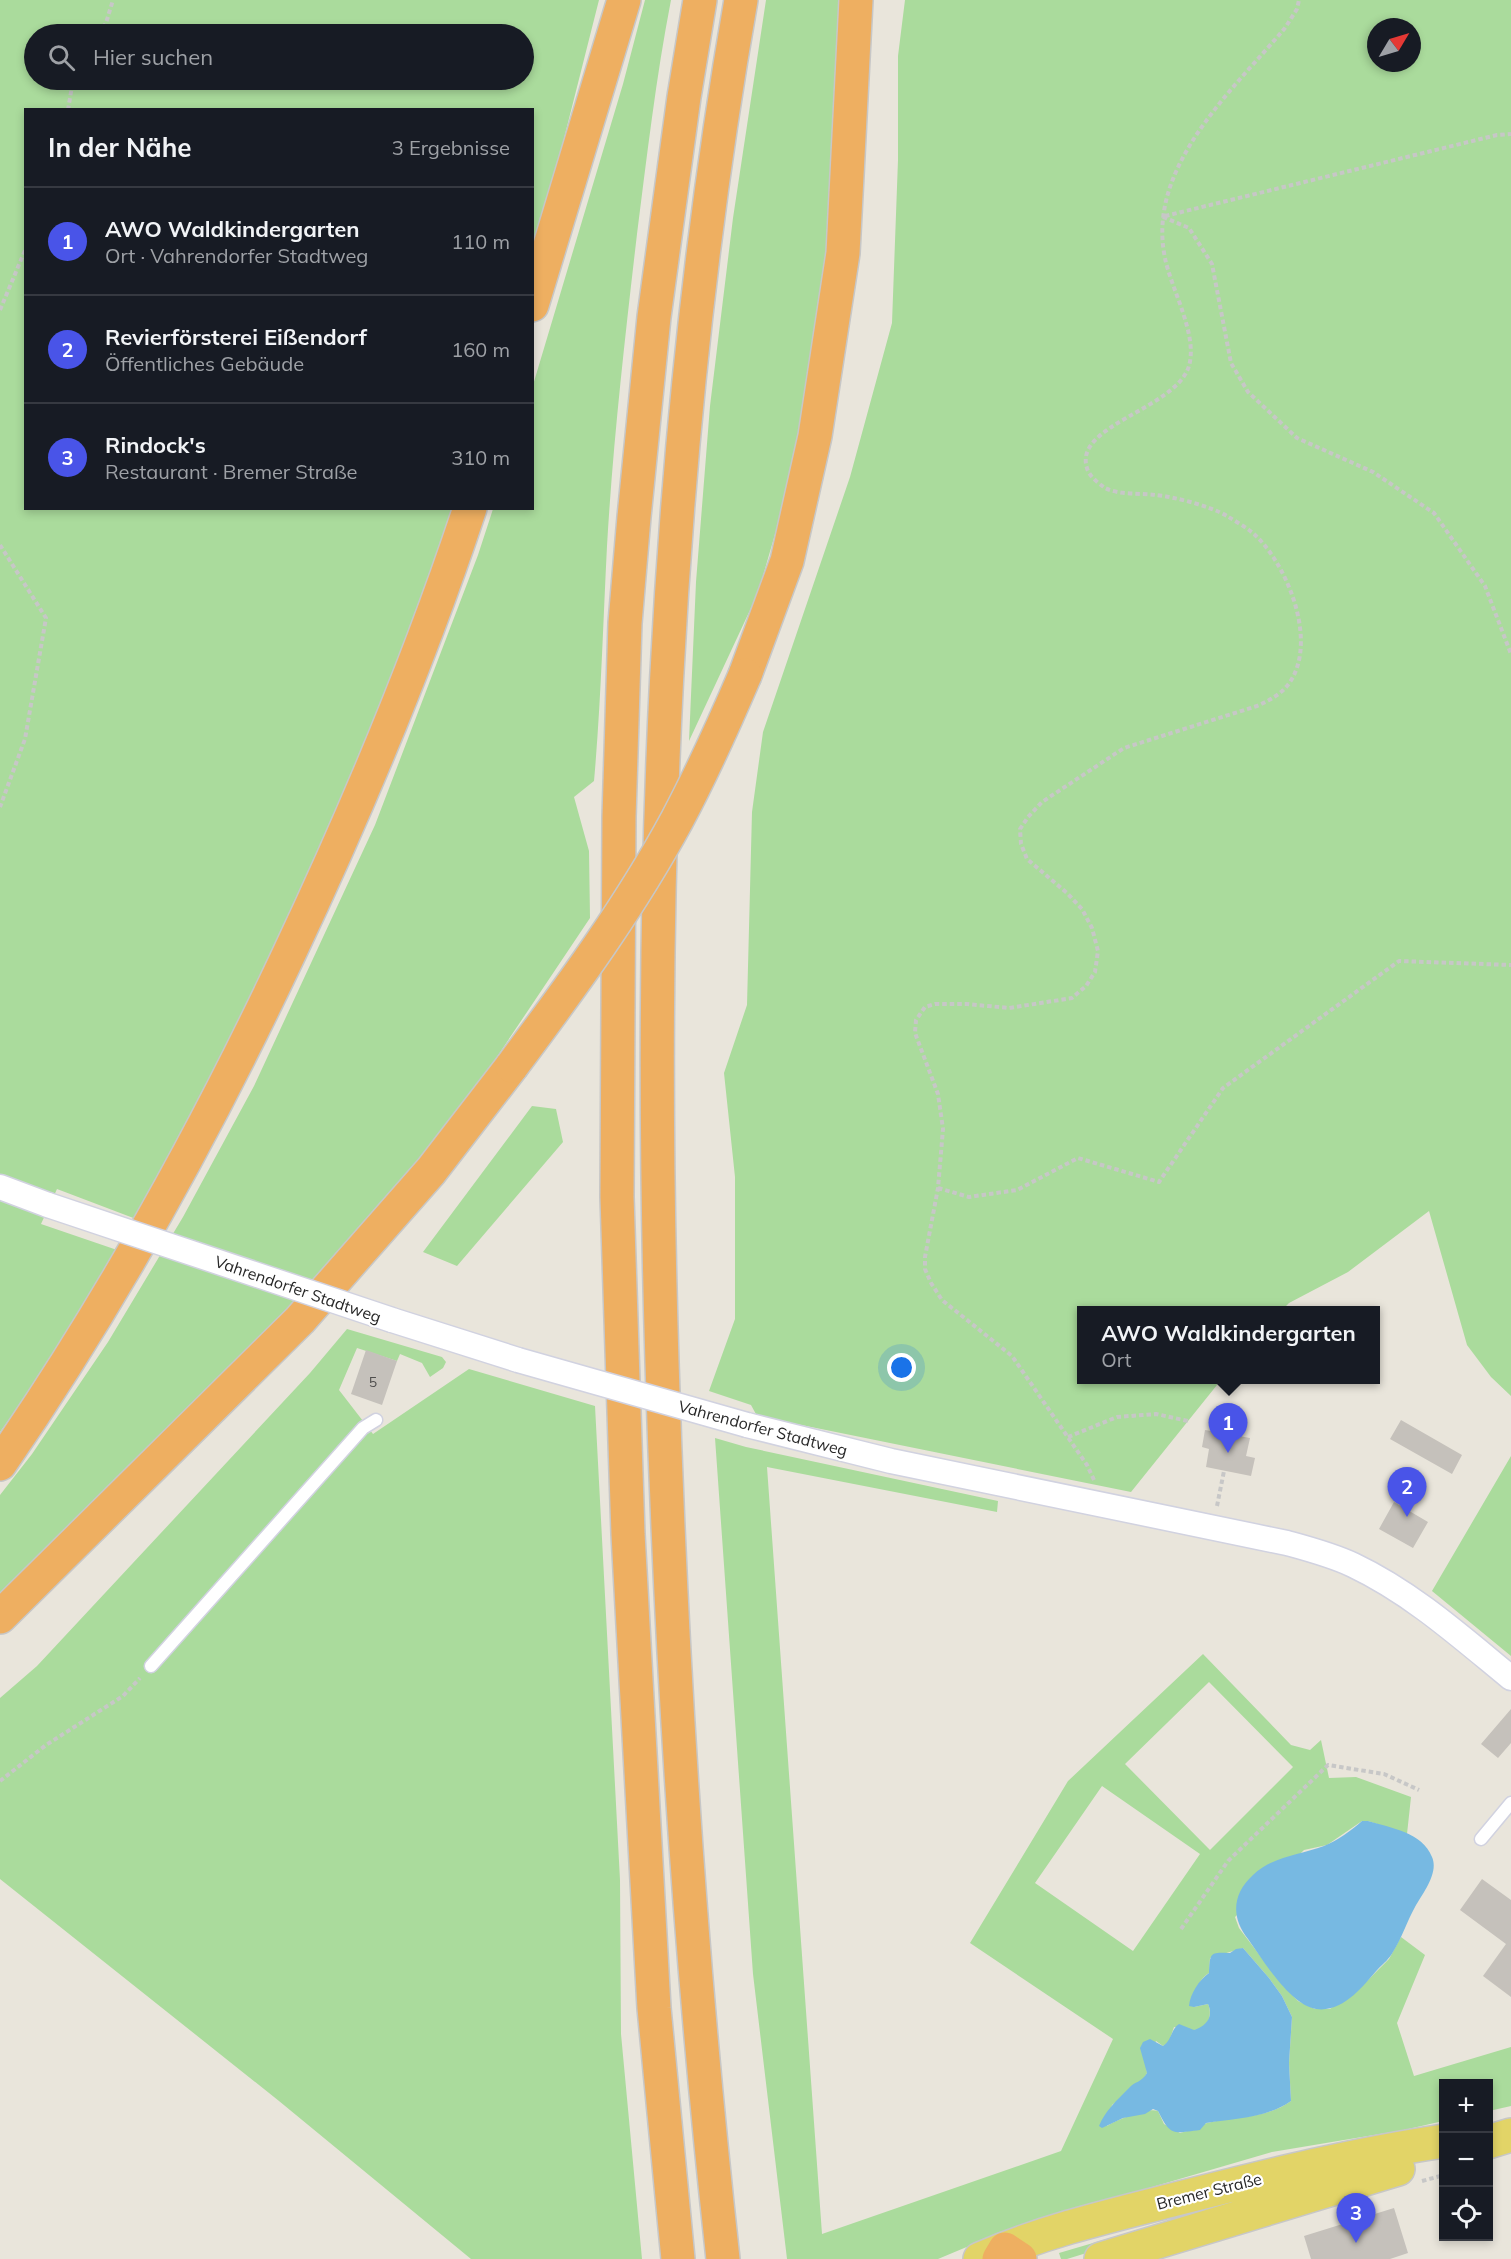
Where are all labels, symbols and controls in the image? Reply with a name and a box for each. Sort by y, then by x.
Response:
north arrow [1367,18,1421,72]
search box [24,24,534,90]
icon: search [45,41,78,74]
text: Hier suchen [93,43,213,71]
text: In der Nähe [48,131,192,164]
text: 3 Ergebnisse [392,135,510,160]
text: AWO Waldkindergarten [105,215,360,243]
text: 1 [62,229,74,254]
text: 110 m [451,229,510,254]
text: Ort · Vahrendorfer Stadtweg [105,243,368,268]
text: Revierförsterei Eißendorf [105,323,367,351]
text: 2 [62,337,74,362]
text: 160 m [451,337,510,362]
text: Öffentliches Gebäude [105,351,304,376]
text: Rindock's [105,431,206,459]
text: 3 [62,445,74,470]
text: 310 m [451,445,510,470]
text: Restaurant · Bremer Straße [105,459,357,484]
street label: Vahrendorfer Stadtweg [212,1251,384,1327]
popup [1077,1306,1380,1384]
text: AWO Waldkindergarten [1101,1319,1356,1347]
text: Ort [1101,1347,1131,1372]
your location [887,1353,916,1382]
house number: 5 [369,1373,377,1391]
street label: Vahrendorfer Stadtweg [676,1396,850,1460]
pin: 1 [1208,1404,1248,1453]
pin: 2 [1388,1468,1426,1517]
map controls [1439,2079,1493,2241]
button: + [1439,2079,1493,2133]
button: − [1439,2133,1493,2187]
street label: Bremer Straße [1154,2168,1264,2214]
button: locate [1439,2187,1493,2241]
pin: 3 [1336,2194,1376,2243]

